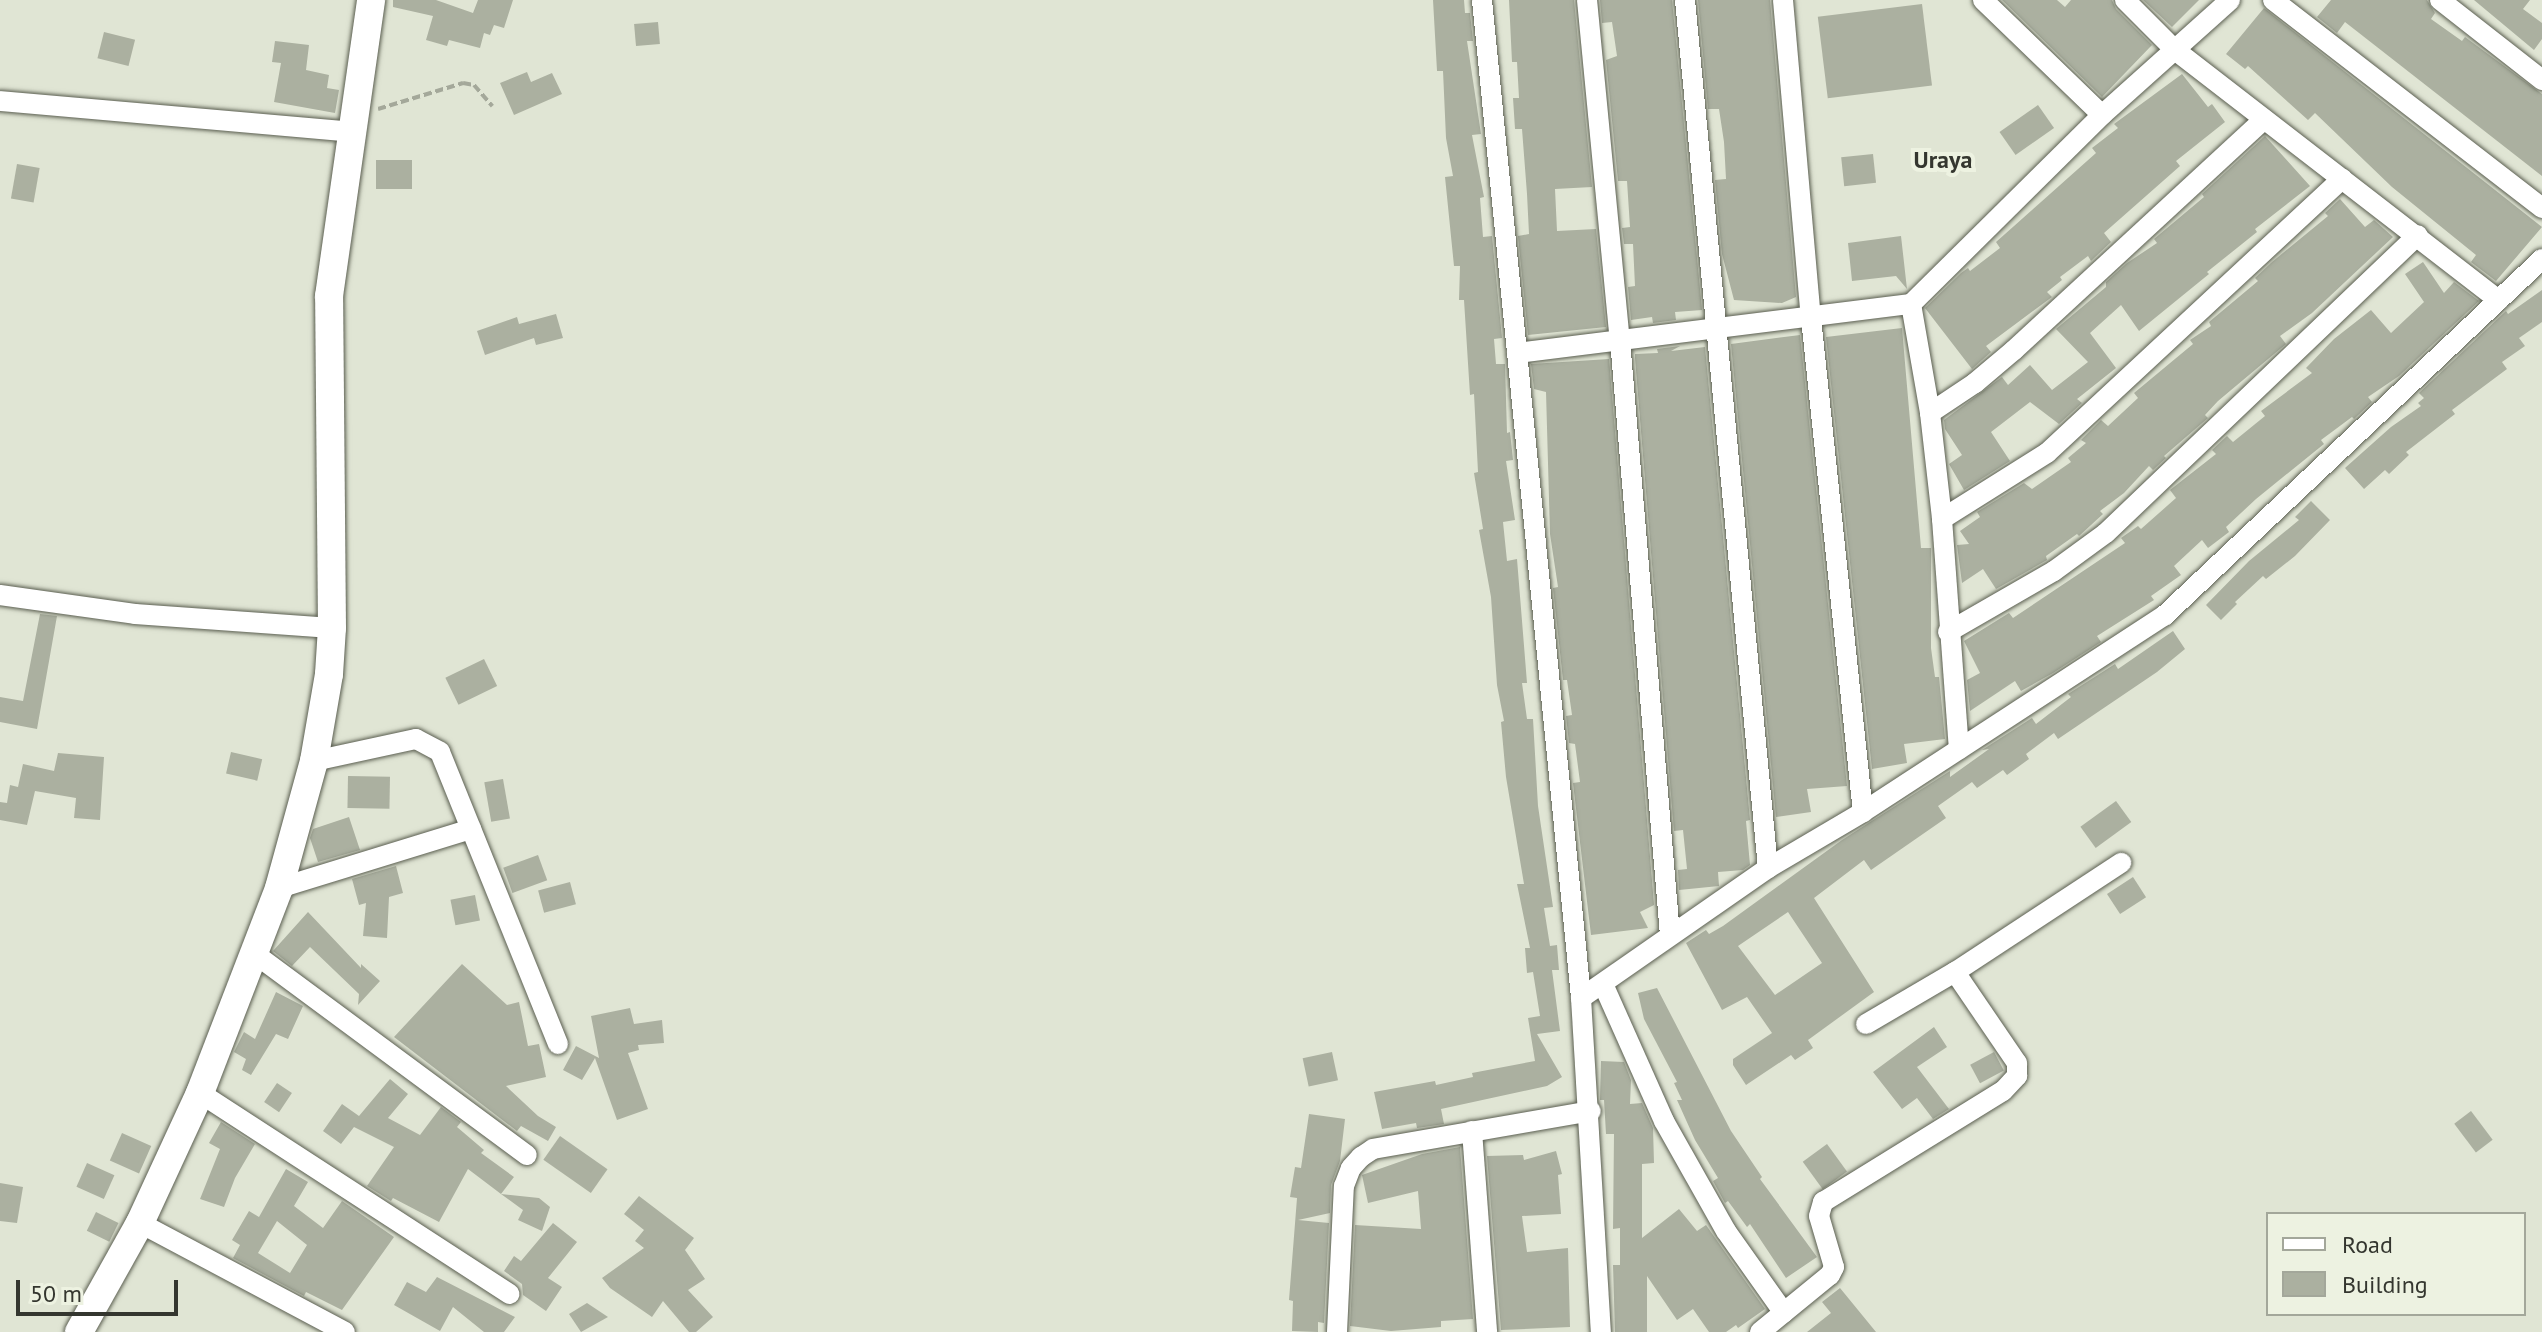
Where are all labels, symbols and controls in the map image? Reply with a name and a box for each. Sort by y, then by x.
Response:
district label: Uraya [1914,146,1972,174]
legend [2266,1212,2526,1316]
text: Road [2342,1229,2393,1260]
scale bar [20,1264,182,1314]
text: Building [2342,1269,2428,1300]
text: 50 m [30,1278,82,1309]

